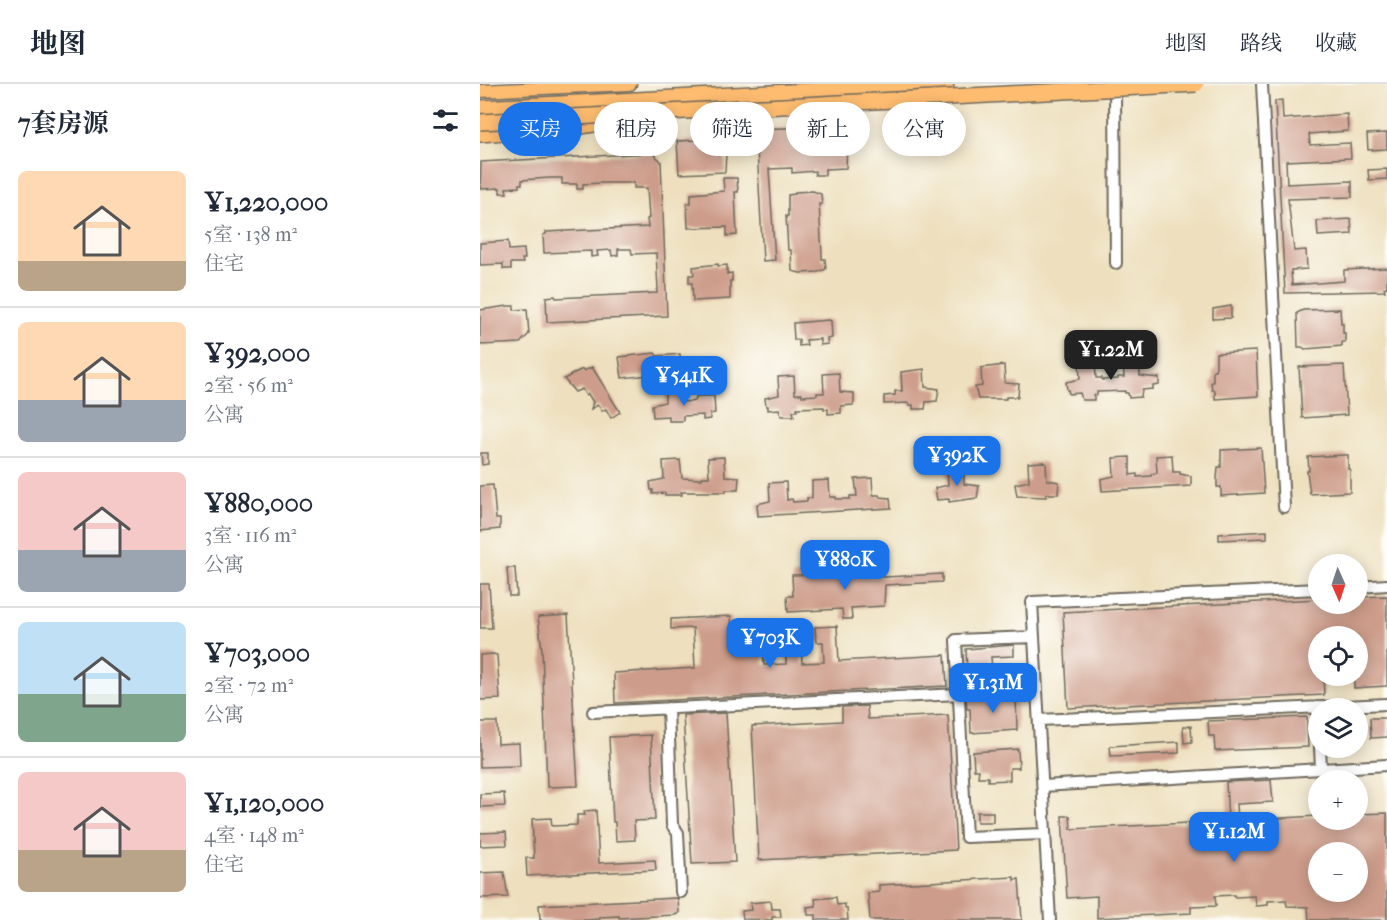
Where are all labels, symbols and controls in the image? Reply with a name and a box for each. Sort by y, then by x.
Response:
text: 地图 [30,27,86,60]
text: 地图 [1165,31,1207,55]
text: 路线 [1240,31,1282,55]
text: 收藏 [1315,31,1357,55]
chip: 买房 [498,102,582,156]
chip: 租房 [594,102,678,156]
chip: 筛选 [690,102,774,156]
chip: 新上 [786,102,870,156]
chip: 公寓 [882,102,966,156]
icon: filters [429,104,462,137]
text: 7套房源 [18,108,109,139]
text: ¥1,220,000 [204,187,328,218]
icon: home [66,195,138,267]
text: 5室 · 138 m² [204,223,297,246]
text: 住宅 [204,252,244,275]
pin: ¥1.22M [1062,330,1160,381]
text: ¥392,000 [204,338,310,369]
text: ¥1.22M [1078,338,1144,361]
icon: home [66,346,138,418]
pin: ¥541K [642,356,726,407]
text: ¥541K [655,364,713,387]
text: 2室 · 56 m² [204,374,293,397]
text: 公寓 [204,403,244,426]
pin: ¥392K [915,436,999,487]
text: ¥392K [927,444,987,467]
text: ¥880,000 [204,488,313,519]
icon: home [66,496,138,568]
text: 3室 · 116 m² [204,524,296,547]
pin: ¥880K [803,540,887,591]
text: ¥880K [814,548,876,571]
text: 公寓 [204,553,244,576]
north arrow [1308,554,1368,614]
map controls [1308,554,1368,902]
pin: ¥703K [728,618,812,669]
text: ¥703K [741,626,799,649]
button: locate [1308,626,1368,686]
text: ¥703,000 [204,638,310,669]
icon: home [66,646,138,718]
pin: ¥1.31M [944,663,1042,714]
text: ¥1.31M [963,671,1023,694]
text: 2室 · 72 m² [204,674,293,697]
button: layers [1308,698,1368,758]
text: 公寓 [204,703,244,726]
button: + [1308,770,1368,830]
text: ¥1,120,000 [204,788,324,819]
icon: home [66,796,138,868]
pin: ¥1.12M [1185,812,1283,863]
text: ¥1.12M [1203,820,1265,843]
text: 4室 · 148 m² [204,824,304,847]
button: − [1308,842,1368,902]
text: 住宅 [204,853,244,876]

